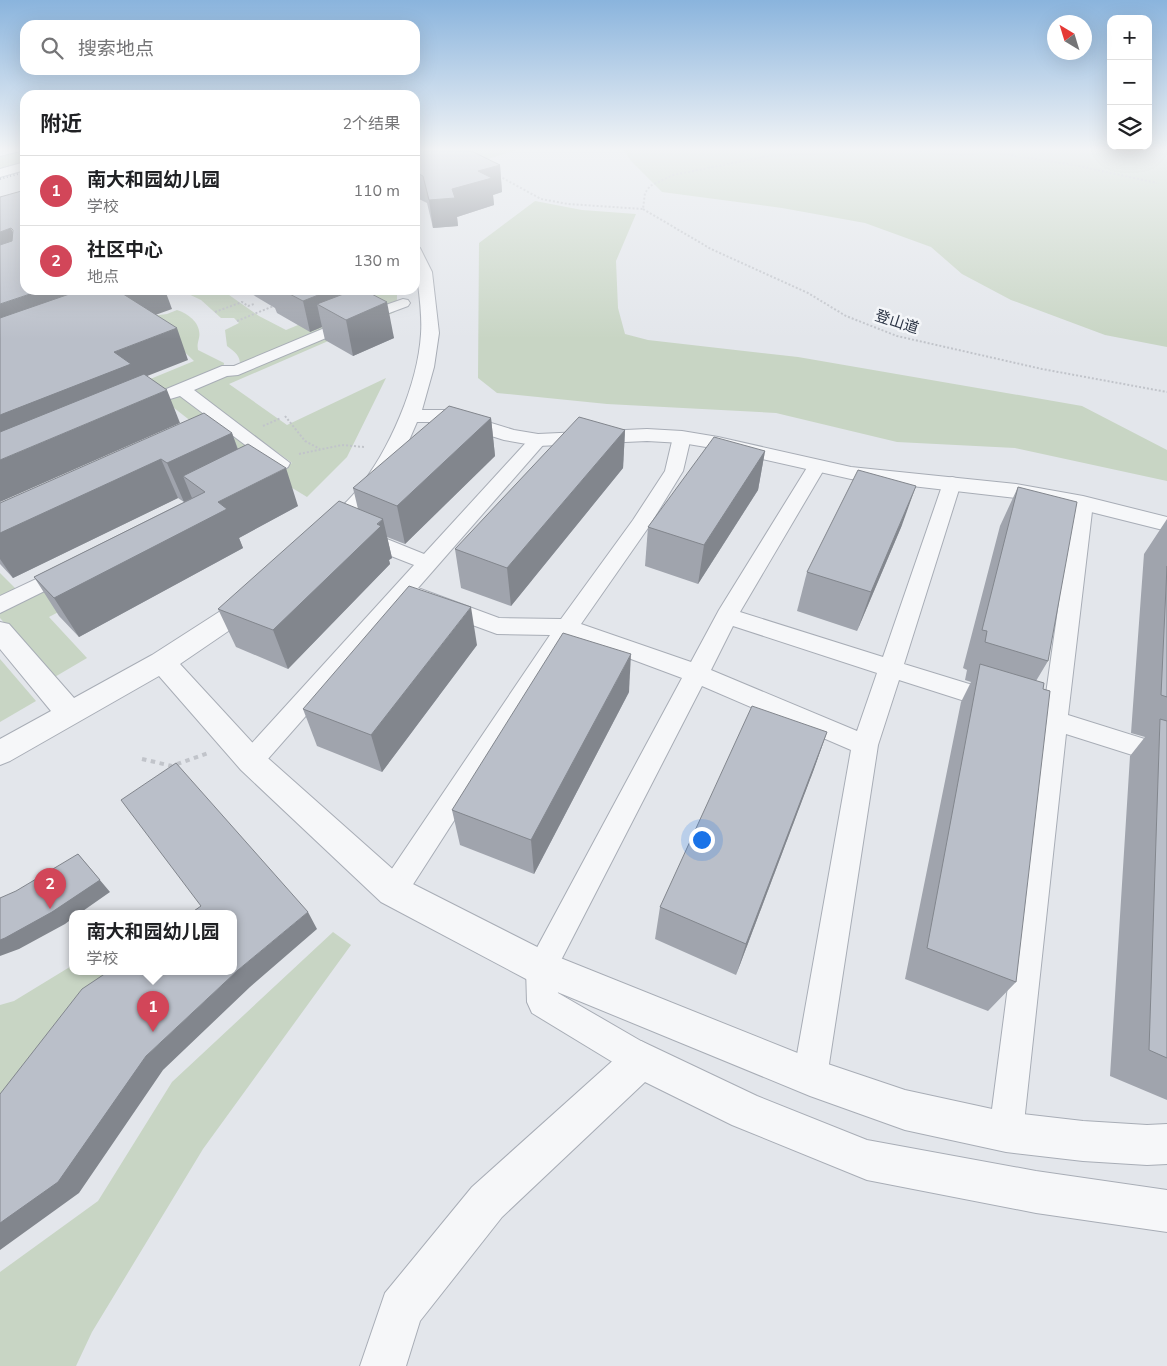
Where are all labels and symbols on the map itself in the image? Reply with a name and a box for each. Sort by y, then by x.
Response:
north arrow [1047,15,1092,60]
street label: 登山道 [873,306,921,338]
your location [689,827,715,853]
pin: 2 [34,868,66,909]
pin: 1 [137,991,169,1032]

